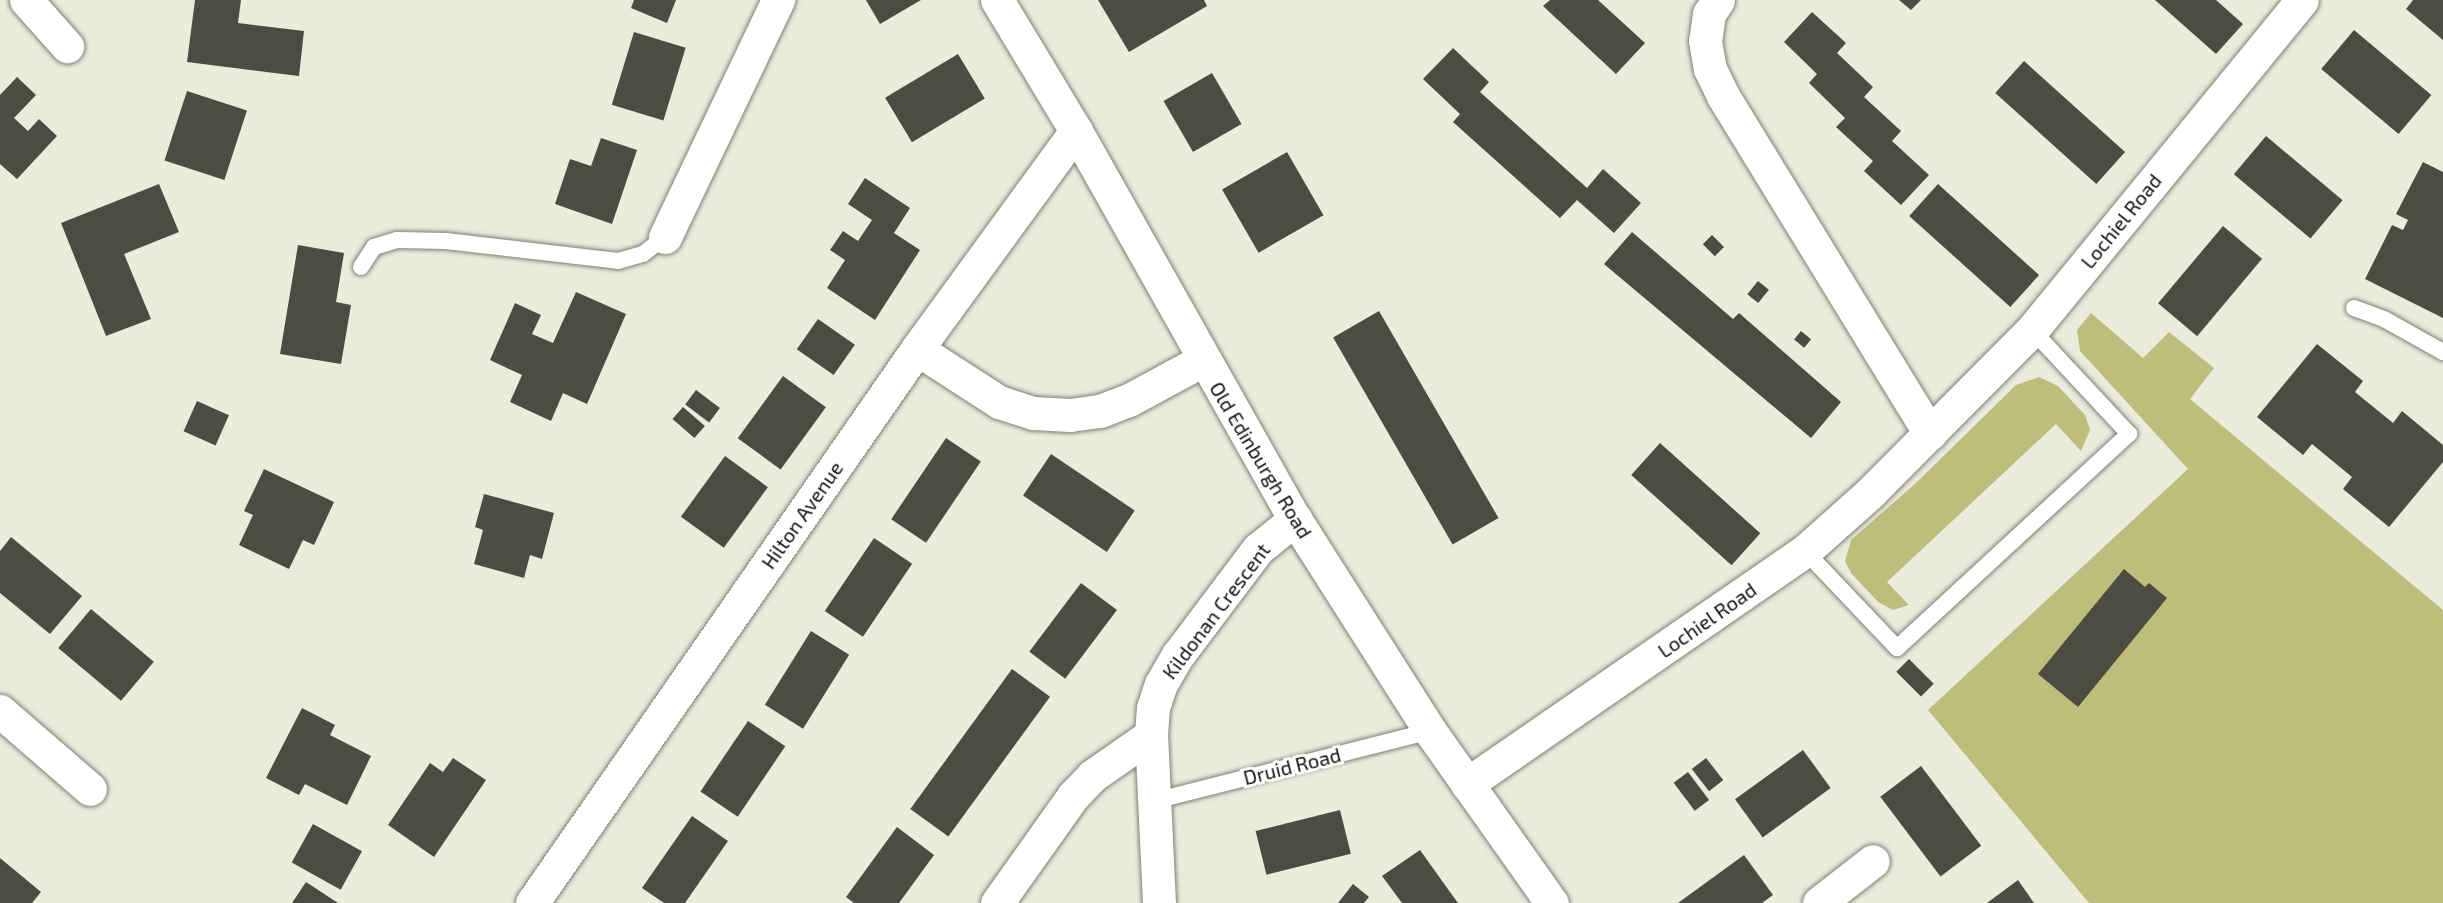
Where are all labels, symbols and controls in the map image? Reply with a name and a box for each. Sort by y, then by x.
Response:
street label: Lochiel Road [2075,169,2167,273]
street label: Old Edinburgh Road [1205,377,1317,543]
street label: Hilton Avenue [756,456,848,574]
street label: Kildonan Crescent [1157,538,1275,684]
street label: Lochiel Road [1653,577,1761,663]
street label: Druid Road [1241,742,1343,790]

